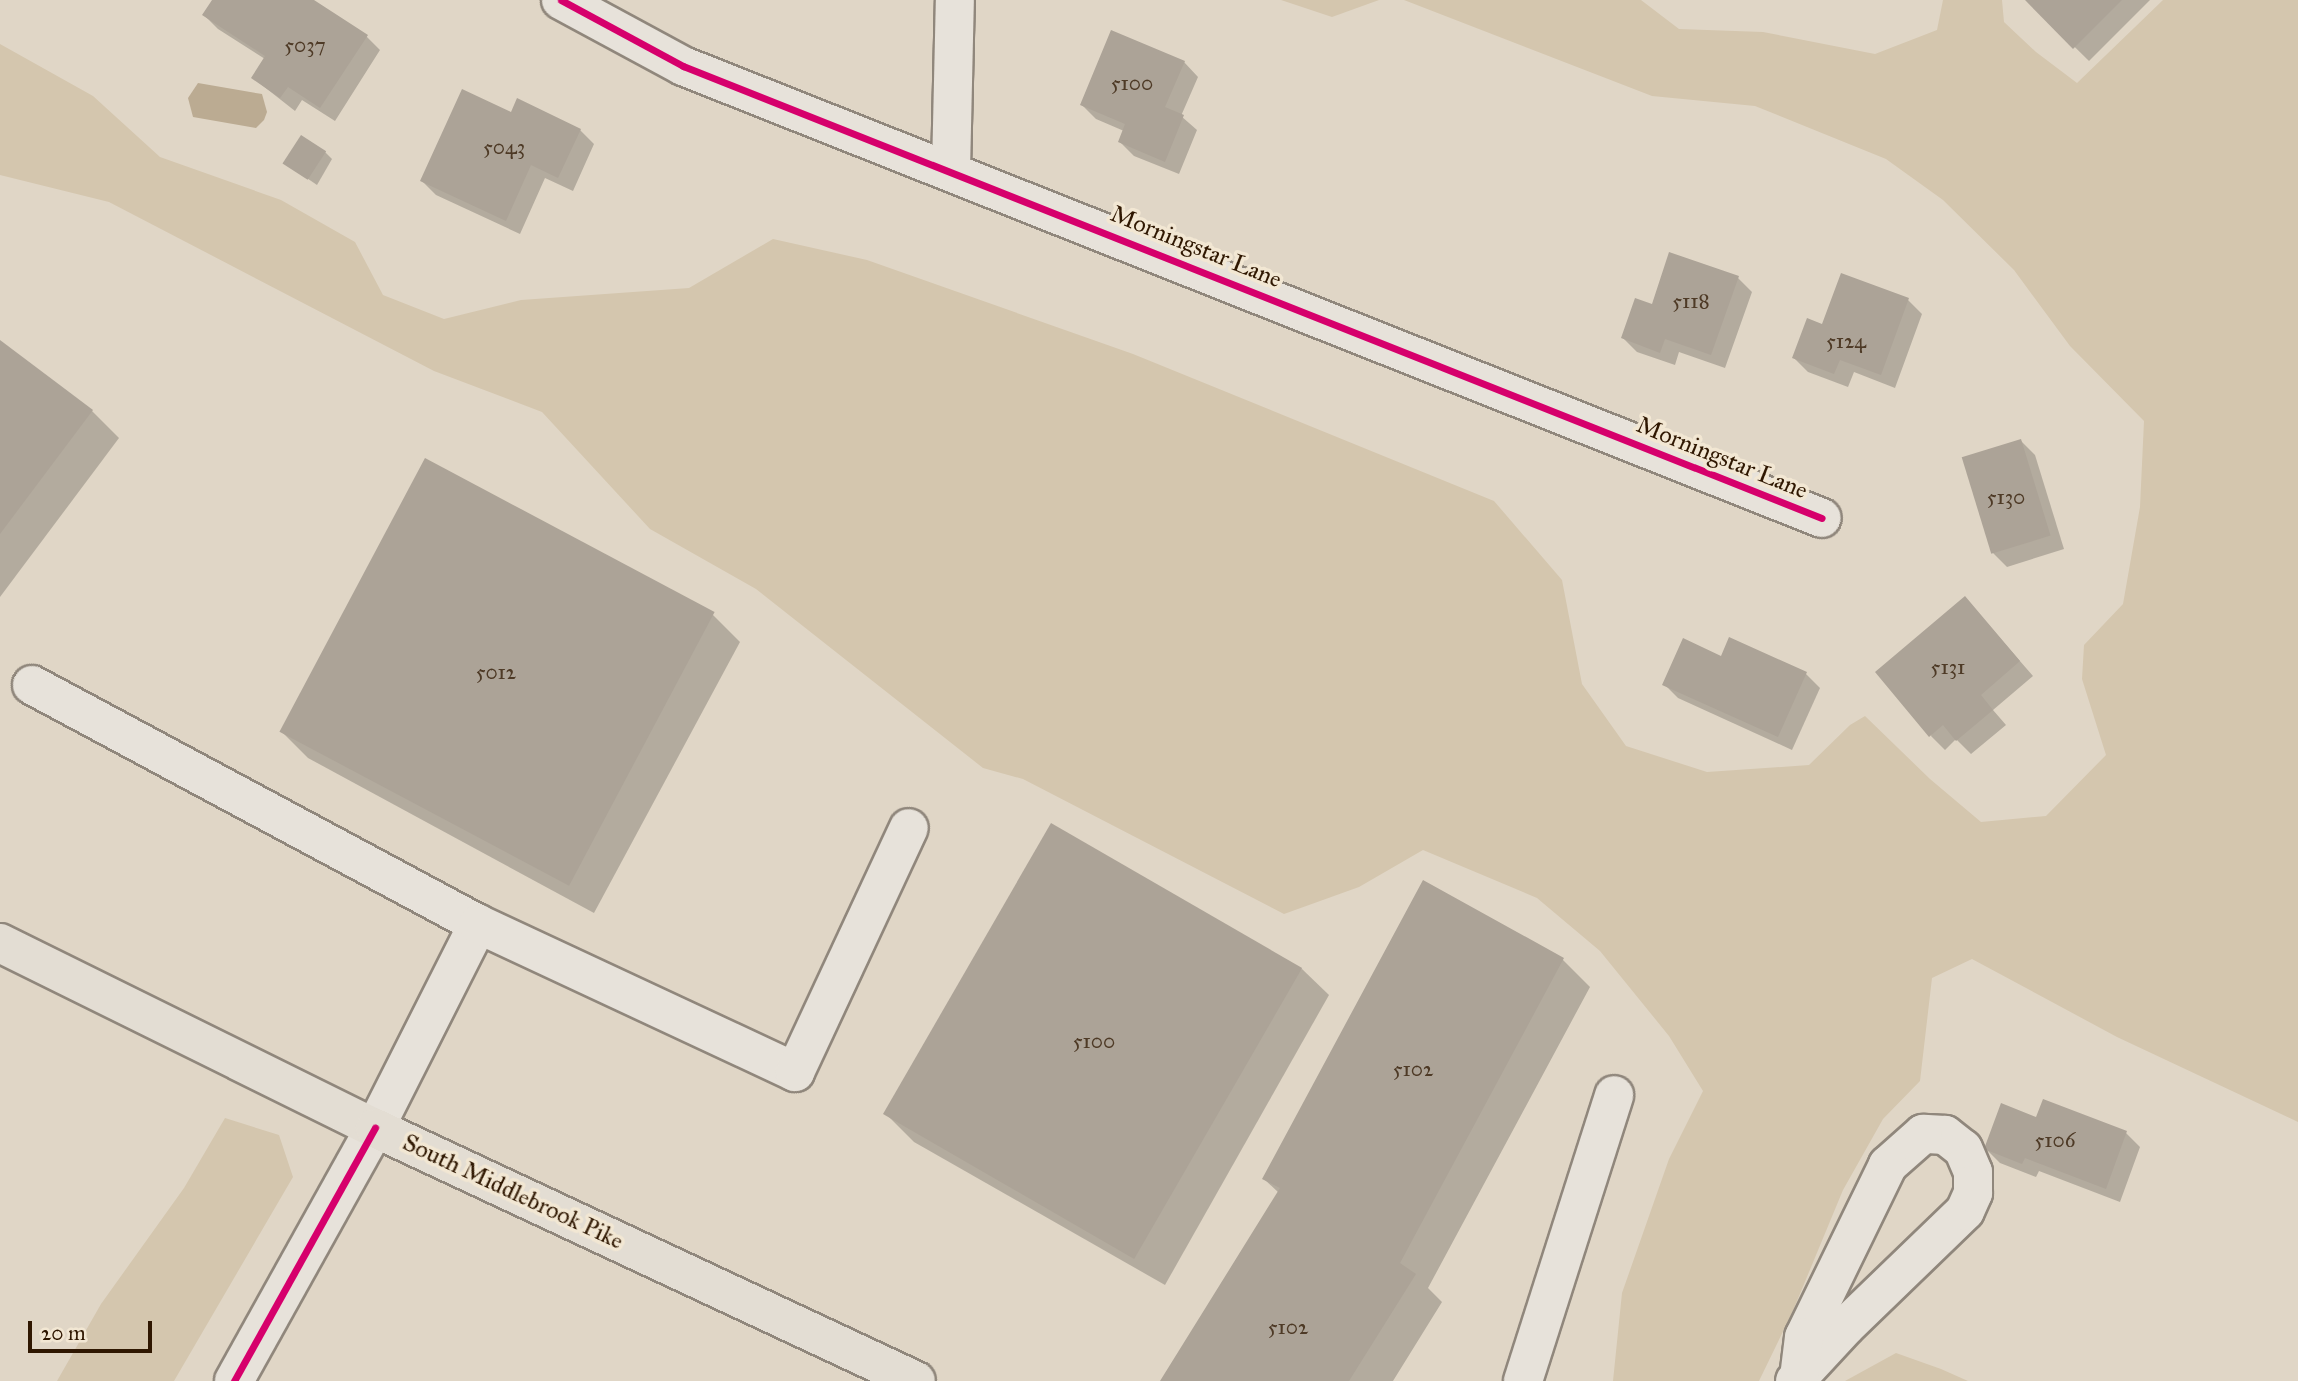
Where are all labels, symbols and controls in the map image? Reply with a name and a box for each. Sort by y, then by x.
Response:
house number: 5037 [284,32,326,58]
house number: 5100 [1111,70,1153,96]
house number: 5043 [483,134,525,160]
street label: Morningstar Lane [1106,200,1286,294]
house number: 5118 [1672,288,1710,314]
house number: 5124 [1826,328,1866,354]
street label: Morningstar Lane [1632,411,1812,505]
house number: 5130 [1987,484,2025,510]
house number: 5131 [1931,654,1965,680]
house number: 5012 [476,659,516,685]
house number: 5100 [1073,1028,1115,1054]
house number: 5102 [1393,1056,1433,1082]
house number: 5106 [2035,1127,2075,1153]
street label: South Middlebrook Pike [398,1128,628,1256]
scale bar [32,1308,156,1352]
house number: 5102 [1268,1314,1308,1340]
text: 20 m [41,1320,86,1346]

